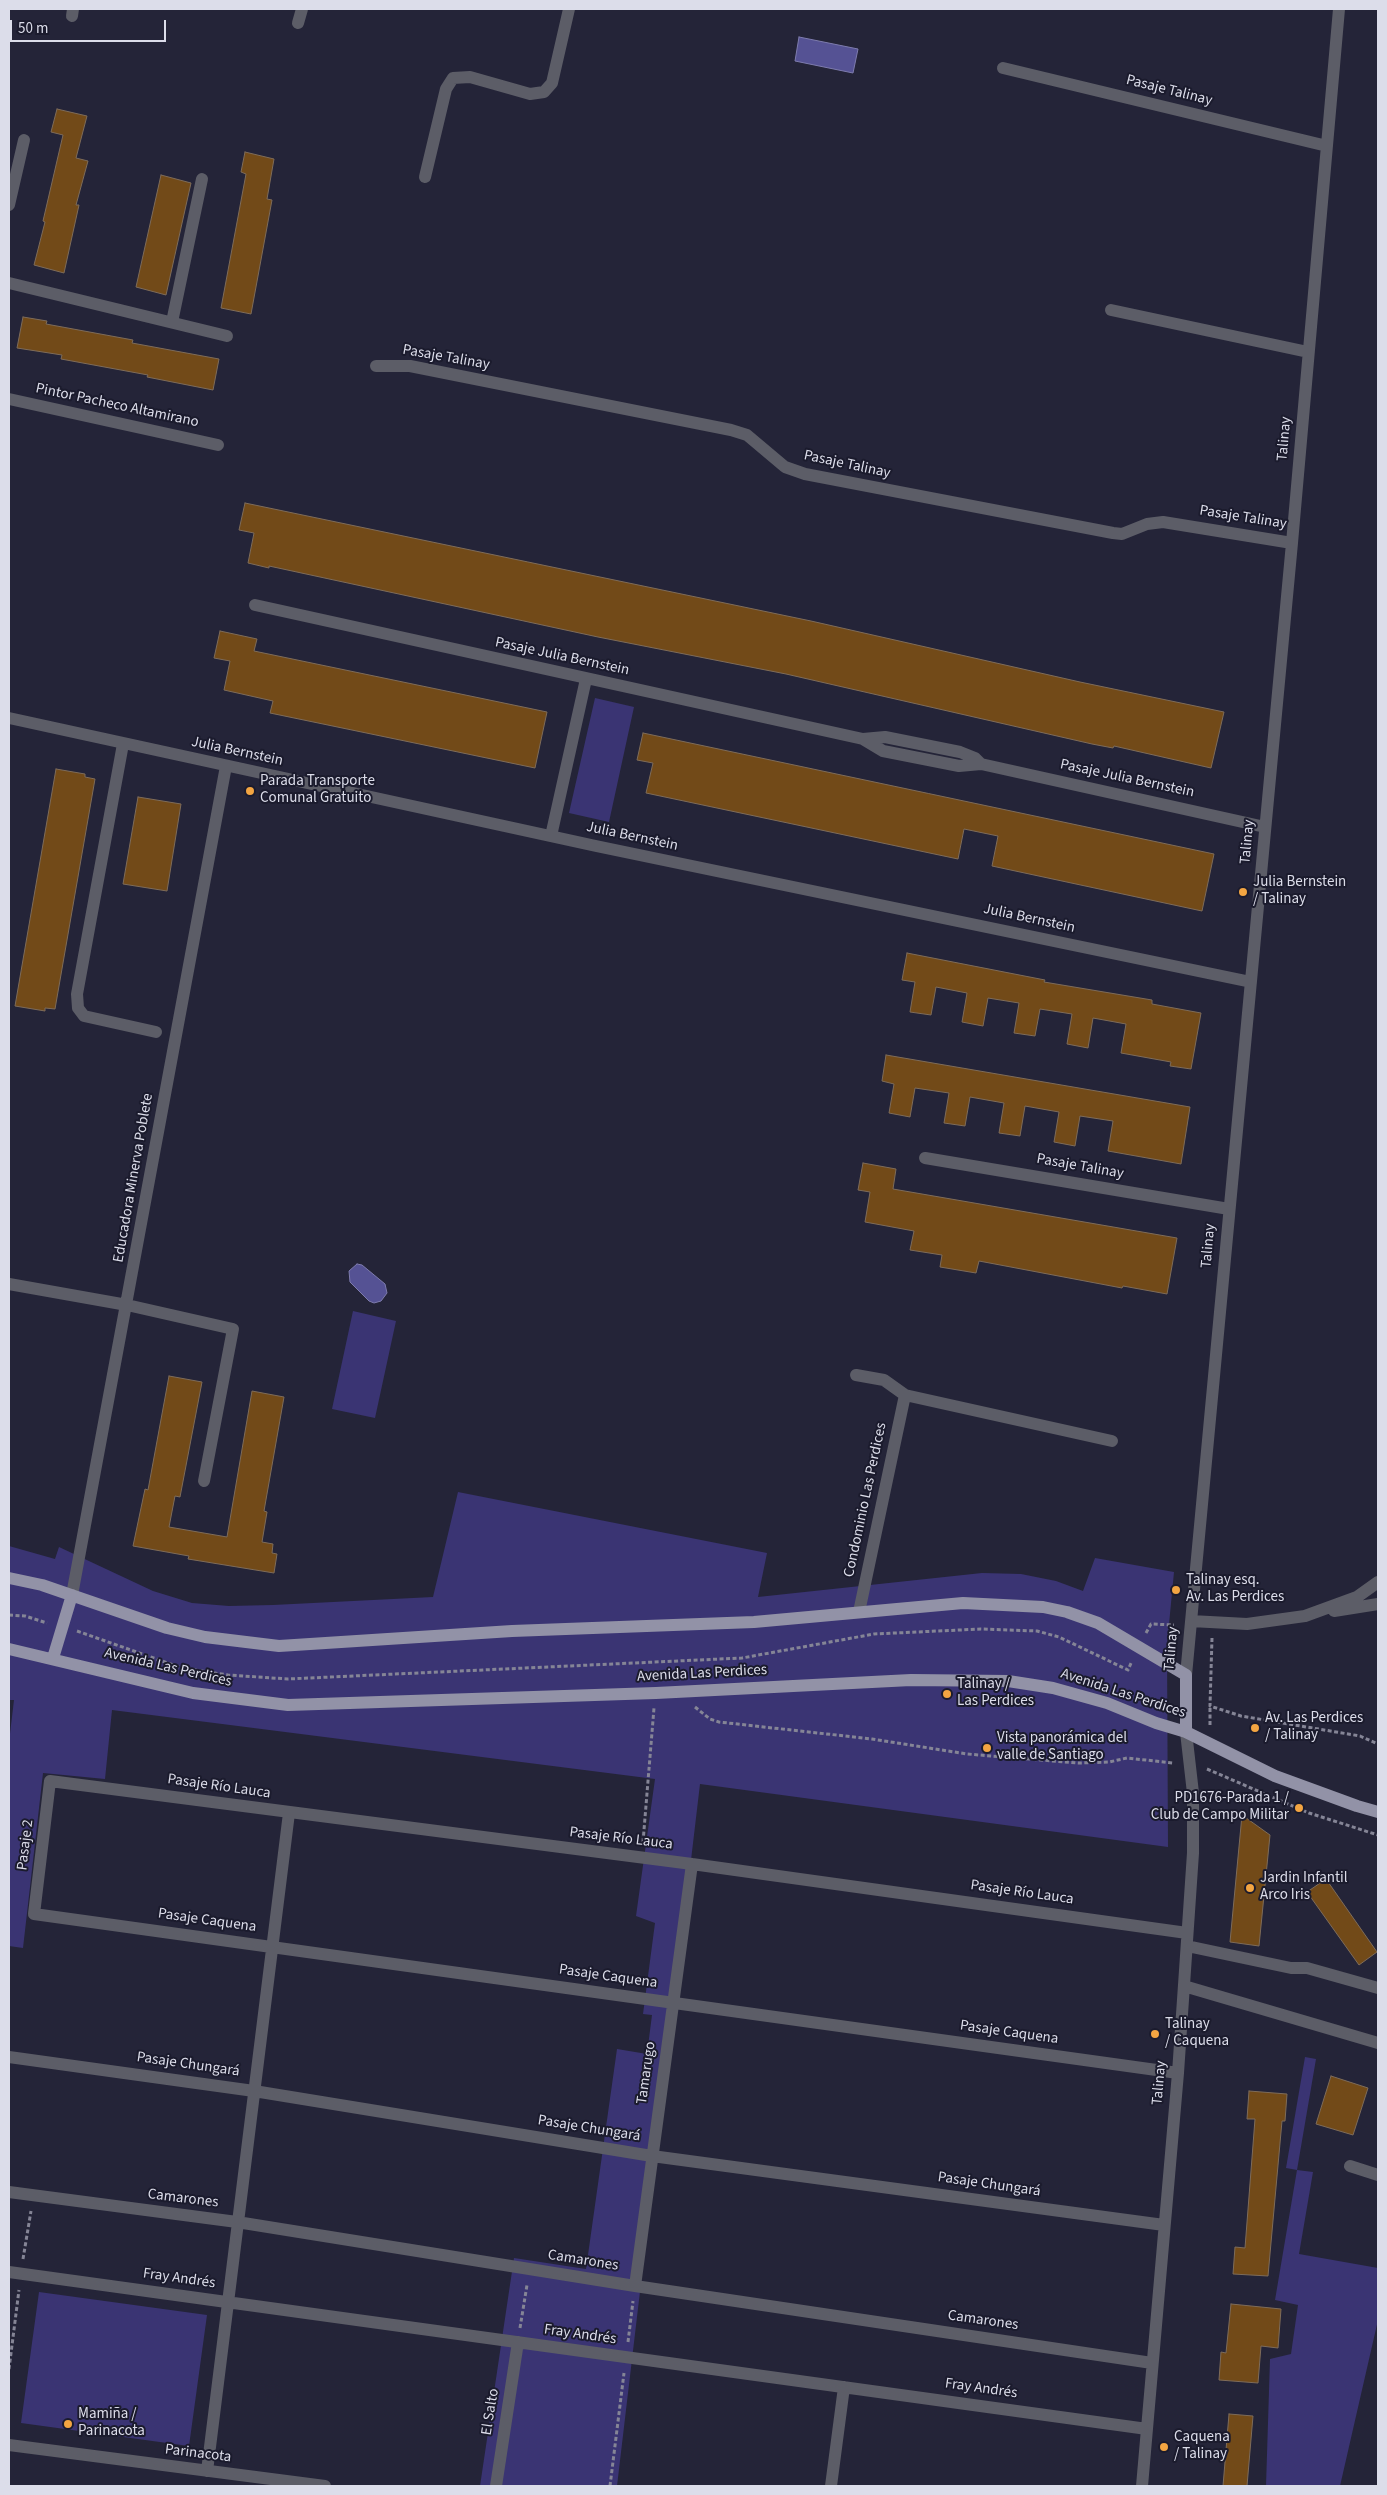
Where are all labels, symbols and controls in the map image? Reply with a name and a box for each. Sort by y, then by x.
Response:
scale bar [12,10,169,42]
text: 50 m [18,18,48,39]
street label: Pasaje Talinay [1124,72,1214,110]
street label: Pasaje Talinay [401,341,491,375]
street label: Pintor Pacheco Altamirano [34,380,200,432]
street label: Talinay [1274,416,1296,462]
street label: Pasaje Talinay [802,447,892,483]
street label: Pasaje Talinay [1198,502,1288,534]
street label: Pasaje Julia Bernstein [493,634,631,680]
street label: Julia Bernstein [190,734,284,770]
street label: Pasaje Julia Bernstein [1058,756,1196,802]
place label: Parada Transporte Comunal Gratuito [260,773,375,808]
marker: Parada Transporte Comunal Gratuito [244,785,256,797]
street label: Julia Bernstein [585,819,679,855]
street label: Talinay [1237,819,1259,865]
place label: Julia Bernstein / Talinay [1253,874,1346,909]
marker: Julia Bernstein / Talinay [1237,886,1249,898]
street label: Julia Bernstein [982,901,1076,937]
street label: Educadora Minerva Poblete [110,1092,158,1264]
street label: Pasaje Talinay [1035,1150,1125,1184]
street label: Talinay [1198,1223,1220,1269]
street label: Condominio Las Perdices [841,1421,891,1579]
place label: Talinay esq. Av. Las Perdices [1186,1572,1284,1607]
marker: Talinay esq. Av. Las Perdices [1170,1584,1182,1596]
street label: Talinay [1161,1626,1183,1672]
street label: Avenida Las Perdices [103,1645,233,1691]
street label: Avenida Las Perdices [637,1662,767,1686]
street label: Avenida Las Perdices [1058,1665,1188,1723]
place label: Talinay / Las Perdices [957,1676,1034,1711]
marker: Talinay / Las Perdices [941,1688,953,1700]
place label: Av. Las Perdices / Talinay [1265,1710,1363,1745]
marker: Av. Las Perdices / Talinay [1249,1722,1261,1734]
place label: Vista panorámica del valle de Santiago [997,1730,1127,1765]
marker: Vista panorámica del valle de Santiago [981,1742,993,1754]
street label: Pasaje Río Lauca [166,1771,272,1803]
place label: PD1676-Parada 1 / Club de Campo Militar [1151,1790,1289,1825]
marker: PD1676-Parada 1 / Club de Campo Militar [1293,1802,1305,1814]
street label: Pasaje 2 [14,1819,38,1871]
street label: Pasaje Río Lauca [568,1824,674,1854]
place label: Jardin Infantil Arco Iris [1260,1870,1348,1905]
street label: Pasaje Río Lauca [969,1877,1075,1909]
marker: Jardin Infantil Arco Iris [1244,1882,1256,1894]
street label: Pasaje Caquena [157,1905,257,1937]
street label: Pasaje Caquena [558,1961,658,1993]
place label: Talinay / Caquena [1165,2016,1229,2051]
street label: Pasaje Caquena [959,2017,1059,2049]
marker: Talinay / Caquena [1149,2028,1161,2040]
street label: Tamarugo [634,2040,660,2106]
street label: Pasaje Chungará [135,2049,241,2081]
street label: Talinay [1149,2060,1171,2106]
street label: Pasaje Chungará [536,2112,642,2146]
street label: Pasaje Chungará [936,2169,1042,2201]
street label: Camarones [147,2186,219,2212]
street label: Camarones [546,2247,620,2275]
street label: Fray Andrés [142,2265,216,2293]
street label: Camarones [946,2307,1020,2335]
street label: Fray Andrés [543,2321,617,2349]
street label: Fray Andrés [944,2375,1018,2403]
street label: El Salto [478,2387,504,2437]
place label: Mamiña / Parinacota [78,2406,145,2441]
marker: Mamiña / Parinacota [62,2418,74,2430]
place label: Caquena / Talinay [1174,2429,1230,2464]
street label: Parinacota [164,2441,232,2467]
marker: Caquena / Talinay [1158,2441,1170,2453]

